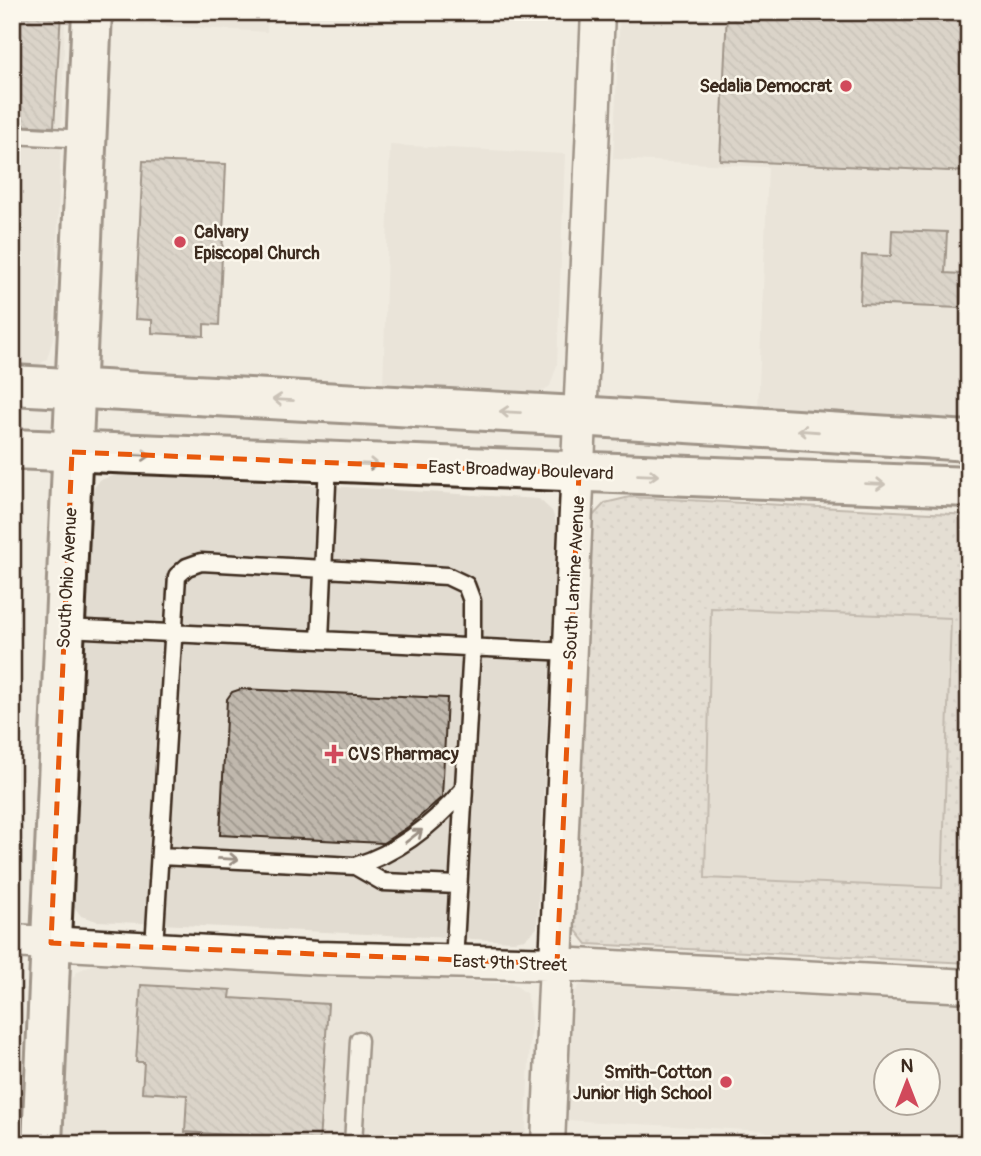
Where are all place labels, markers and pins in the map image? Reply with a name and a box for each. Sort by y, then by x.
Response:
place label: Sedalia Democrat [699,75,833,98]
marker: Sedalia Democrat [838,78,854,94]
place label: Calvary Episcopal Church [194,221,320,265]
marker: Calvary Episcopal Church [172,234,188,250]
place label: CVS Pharmacy [348,743,459,766]
marker: CVS Pharmacy [326,746,342,762]
place label: Smith-Cotton Junior High School [573,1061,712,1105]
marker: Smith-Cotton Junior High School [718,1074,734,1090]

